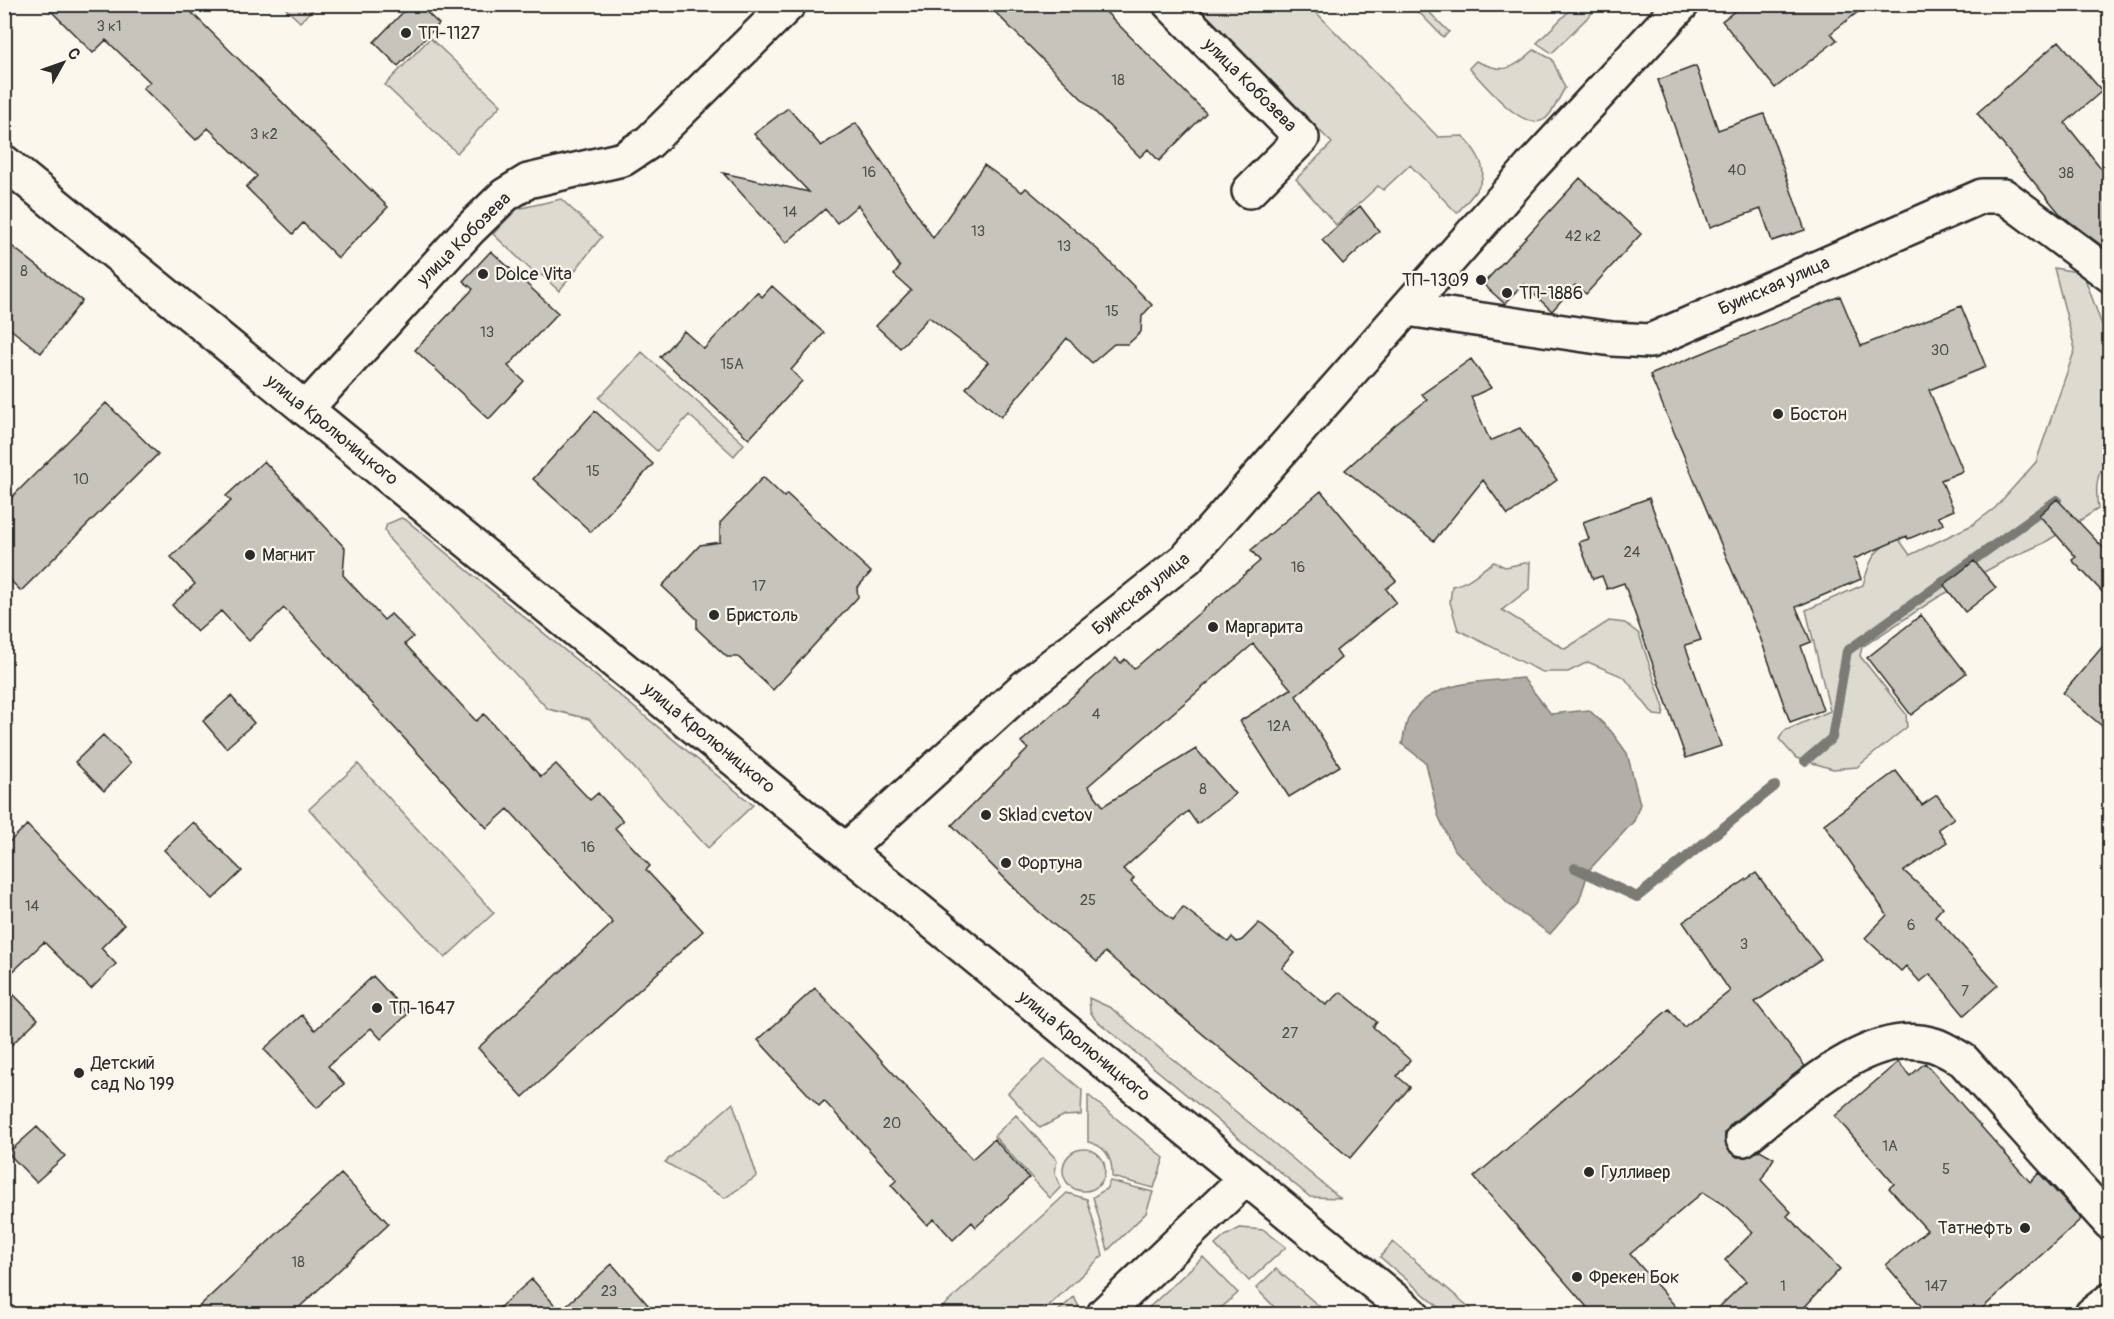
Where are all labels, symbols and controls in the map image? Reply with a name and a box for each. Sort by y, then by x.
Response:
house number: 3 к1 [96,17,122,36]
place label: ТП-1127 [418,22,481,45]
marker: ТП-1127 [399,26,413,40]
street label: улица Кобозева [1197,32,1302,137]
north arrow [33,33,93,93]
text: С [63,44,85,64]
house number: 18 [1111,71,1125,90]
house number: 3 к2 [250,125,278,144]
house number: 40 [1728,161,1746,180]
house number: 16 [862,163,876,182]
house number: 38 [2058,164,2074,183]
street label: улица Кобозева [411,187,516,292]
house number: 14 [783,203,798,222]
house number: 13 [971,222,985,241]
house number: 42 к2 [1565,227,1601,246]
house number: 13 [1057,237,1071,256]
street label: Буинская улица [1715,251,1833,321]
house number: 8 [20,262,28,281]
place label: Dolce Vita [495,263,572,286]
marker: Dolce Vita [476,267,490,281]
place label: ТП-1309 [1402,269,1469,292]
marker: ТП-1309 [1474,273,1488,287]
place label: ТП-1886 [1519,282,1583,305]
marker: ТП-1886 [1500,286,1514,300]
house number: 15 [1105,302,1119,321]
house number: 13 [480,323,494,342]
house number: 30 [1931,341,1949,360]
house number: 15А [720,355,744,374]
street label: улица Кролюницкого [260,369,403,491]
place label: Бостон [1790,403,1847,426]
marker: Бостон [1771,407,1785,421]
house number: 15 [586,462,600,481]
house number: 10 [73,470,89,489]
house number: 24 [1623,543,1641,562]
place label: Магнит [262,544,315,567]
street label: Буинская улица [1087,547,1195,641]
marker: Магнит [243,548,257,562]
house number: 16 [1291,558,1305,577]
house number: 17 [752,577,766,596]
place label: Бристоль [726,604,799,627]
marker: Бристоль [707,608,721,622]
place label: Маргарита [1225,616,1303,639]
marker: Маргарита [1206,620,1220,634]
street label: улица Кролюницкого [637,677,780,799]
house number: 4 [1092,705,1101,724]
house number: 12А [1267,717,1291,736]
house number: 8 [1199,780,1207,799]
place label: Sklad cvetov [998,804,1093,827]
marker: Sklad cvetov [979,808,993,822]
house number: 16 [581,838,595,857]
place label: Фортуна [1018,852,1082,875]
marker: Фортуна [999,856,1013,870]
house number: 25 [1080,891,1096,910]
house number: 14 [25,897,40,916]
house number: 6 [1907,916,1915,935]
house number: 3 [1740,935,1748,954]
house number: 7 [1961,982,1969,1001]
street label: улица Кролюницкого [1012,985,1155,1107]
place label: ТП-1647 [389,997,455,1020]
marker: ТП-1647 [370,1001,384,1015]
house number: 27 [1282,1024,1298,1043]
place label: Детский сад № 199 [90,1052,175,1096]
marker: Детский сад № 199 [72,1066,86,1080]
house number: 20 [883,1114,901,1133]
house number: 1А [1882,1137,1898,1156]
house number: 5 [1942,1160,1950,1179]
place label: Гулливер [1601,1161,1670,1184]
marker: Гулливер [1582,1165,1596,1179]
place label: Татнефть [1938,1217,2013,1240]
marker: Татнефть [2018,1221,2032,1235]
house number: 18 [291,1253,305,1272]
place label: Фрекен Бок [1589,1266,1679,1289]
marker: Фрекен Бок [1570,1270,1584,1284]
house number: 1 [1780,1277,1786,1296]
house number: 147 [1925,1277,1947,1296]
house number: 23 [601,1282,617,1301]

